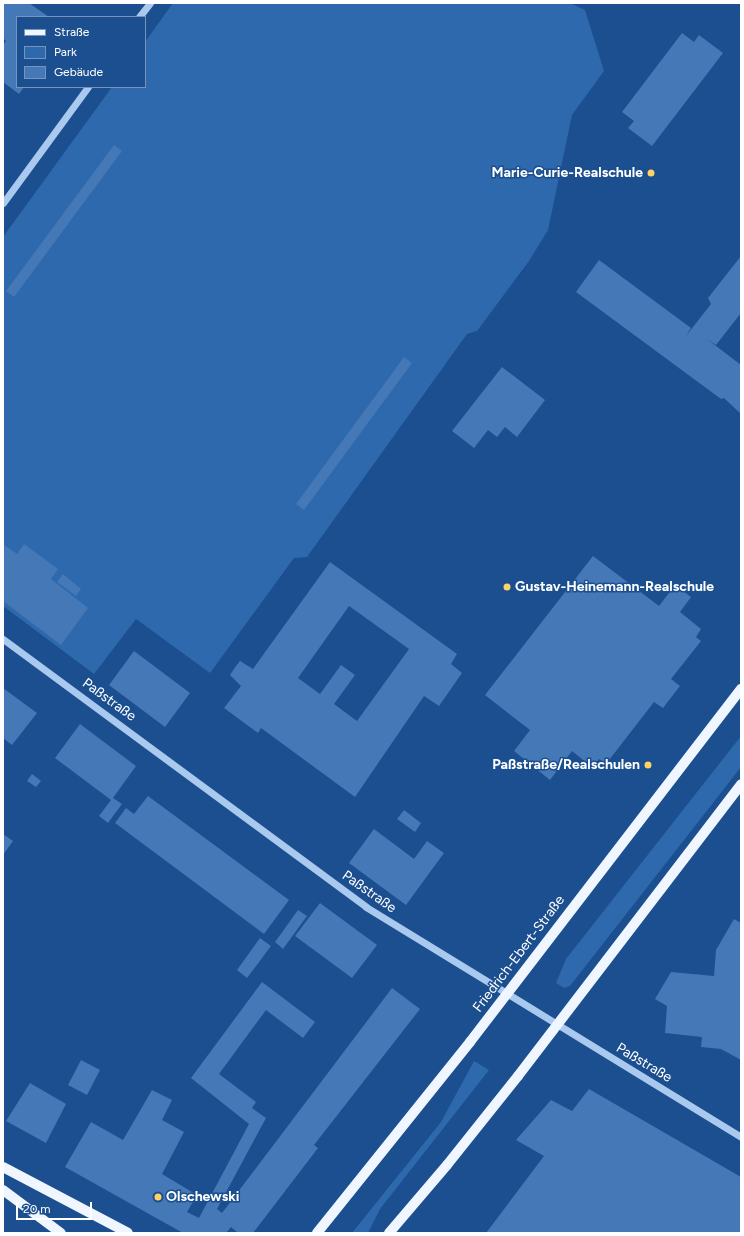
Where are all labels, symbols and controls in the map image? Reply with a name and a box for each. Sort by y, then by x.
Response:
legend [16,16,146,88]
text: Straße [54,25,89,39]
text: Park [54,45,77,59]
text: Gebäude [54,65,103,79]
place label: Marie-Curie-Realschule [492,165,643,181]
marker: Marie-Curie-Realschule [646,168,656,178]
place label: Gustav-Heinemann-Realschule [515,579,714,595]
marker: Gustav-Heinemann-Realschule [502,582,512,592]
street label: Paßstraße [79,675,139,725]
place label: Paßstraße/Realschulen [492,757,640,773]
marker: Paßstraße/Realschulen [643,760,653,770]
street label: Paßstraße [339,867,399,917]
street label: Friedrich-Ebert-Straße [470,892,568,1016]
street label: Paßstraße [613,1040,675,1086]
place label: Olschewski [166,1189,239,1205]
marker: Olschewski [153,1192,163,1202]
scale bar [18,1194,94,1220]
text: 20 m [23,1202,51,1216]

